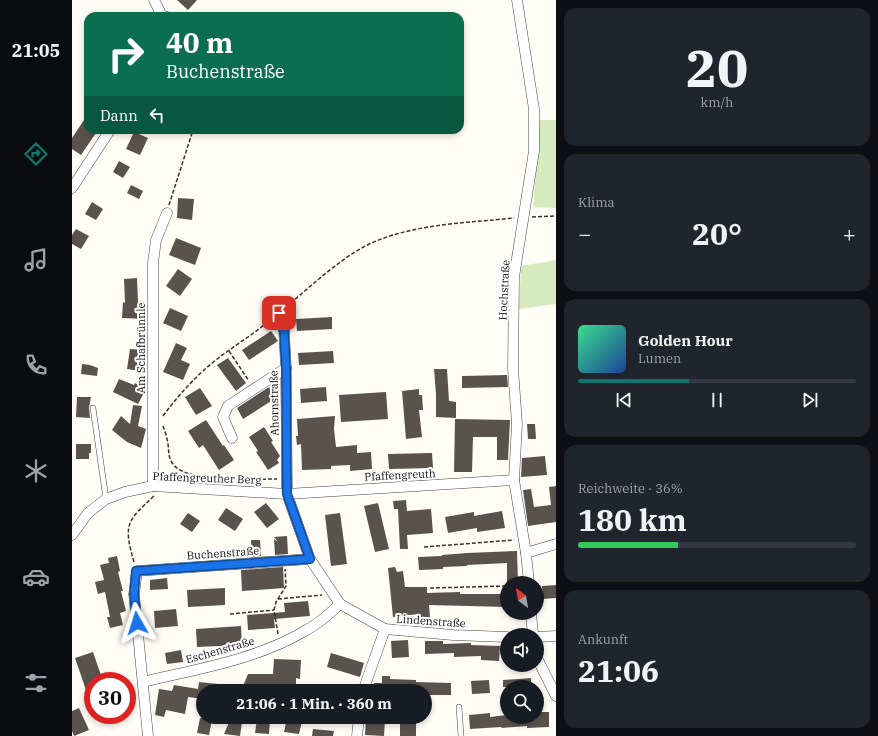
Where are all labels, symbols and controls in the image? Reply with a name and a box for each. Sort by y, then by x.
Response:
text: 40 m [166,24,233,61]
icon: right [100,28,152,80]
text: 20 [686,34,748,101]
text: 21:05 [12,39,60,62]
text: Buchenstraße [166,60,285,83]
text: km/h [701,94,733,111]
icon: left [146,104,168,126]
text: Dann [100,106,138,125]
icon: directions [22,140,50,168]
text: Klima [578,194,615,211]
text: 20° [692,214,742,253]
text: − [578,219,591,248]
text: + [843,219,856,248]
icon: music [22,246,50,274]
street label: Hochstraße [495,259,513,321]
pin [262,296,296,330]
street label: Am Schafbrünnle [134,302,148,394]
icon: arrive [268,302,290,324]
text: Golden Hour [638,331,733,350]
text: Lumen [638,350,681,367]
icon: phone [22,351,50,379]
street label: Ahornstraße [266,370,282,436]
icon: previous [613,389,635,411]
icon: pause [706,389,728,411]
icon: next [799,389,821,411]
icon: climate [22,457,50,485]
street label: Pfaffengreuth [364,466,436,484]
street label: Pfaffengreuther Berg [152,469,262,487]
text: Reichweite · 36% [578,480,683,497]
text: 180 km [578,500,687,539]
street label: Buchenstraße [186,543,260,563]
icon: car [22,563,50,591]
north arrow [500,576,544,620]
map controls [500,576,544,724]
position arrow [116,602,158,644]
street label: Lindenstraße [396,612,466,630]
button: sound [500,628,544,672]
text: Ankunft [578,631,628,648]
street label: Eschenstraße [184,633,256,666]
text: 21:06 [578,651,659,690]
icon: filters [22,669,50,697]
speed limit sign: 30 [84,672,136,724]
button: search [500,680,544,724]
text: 21:06 · 1 Min. · 360 m [236,694,392,713]

